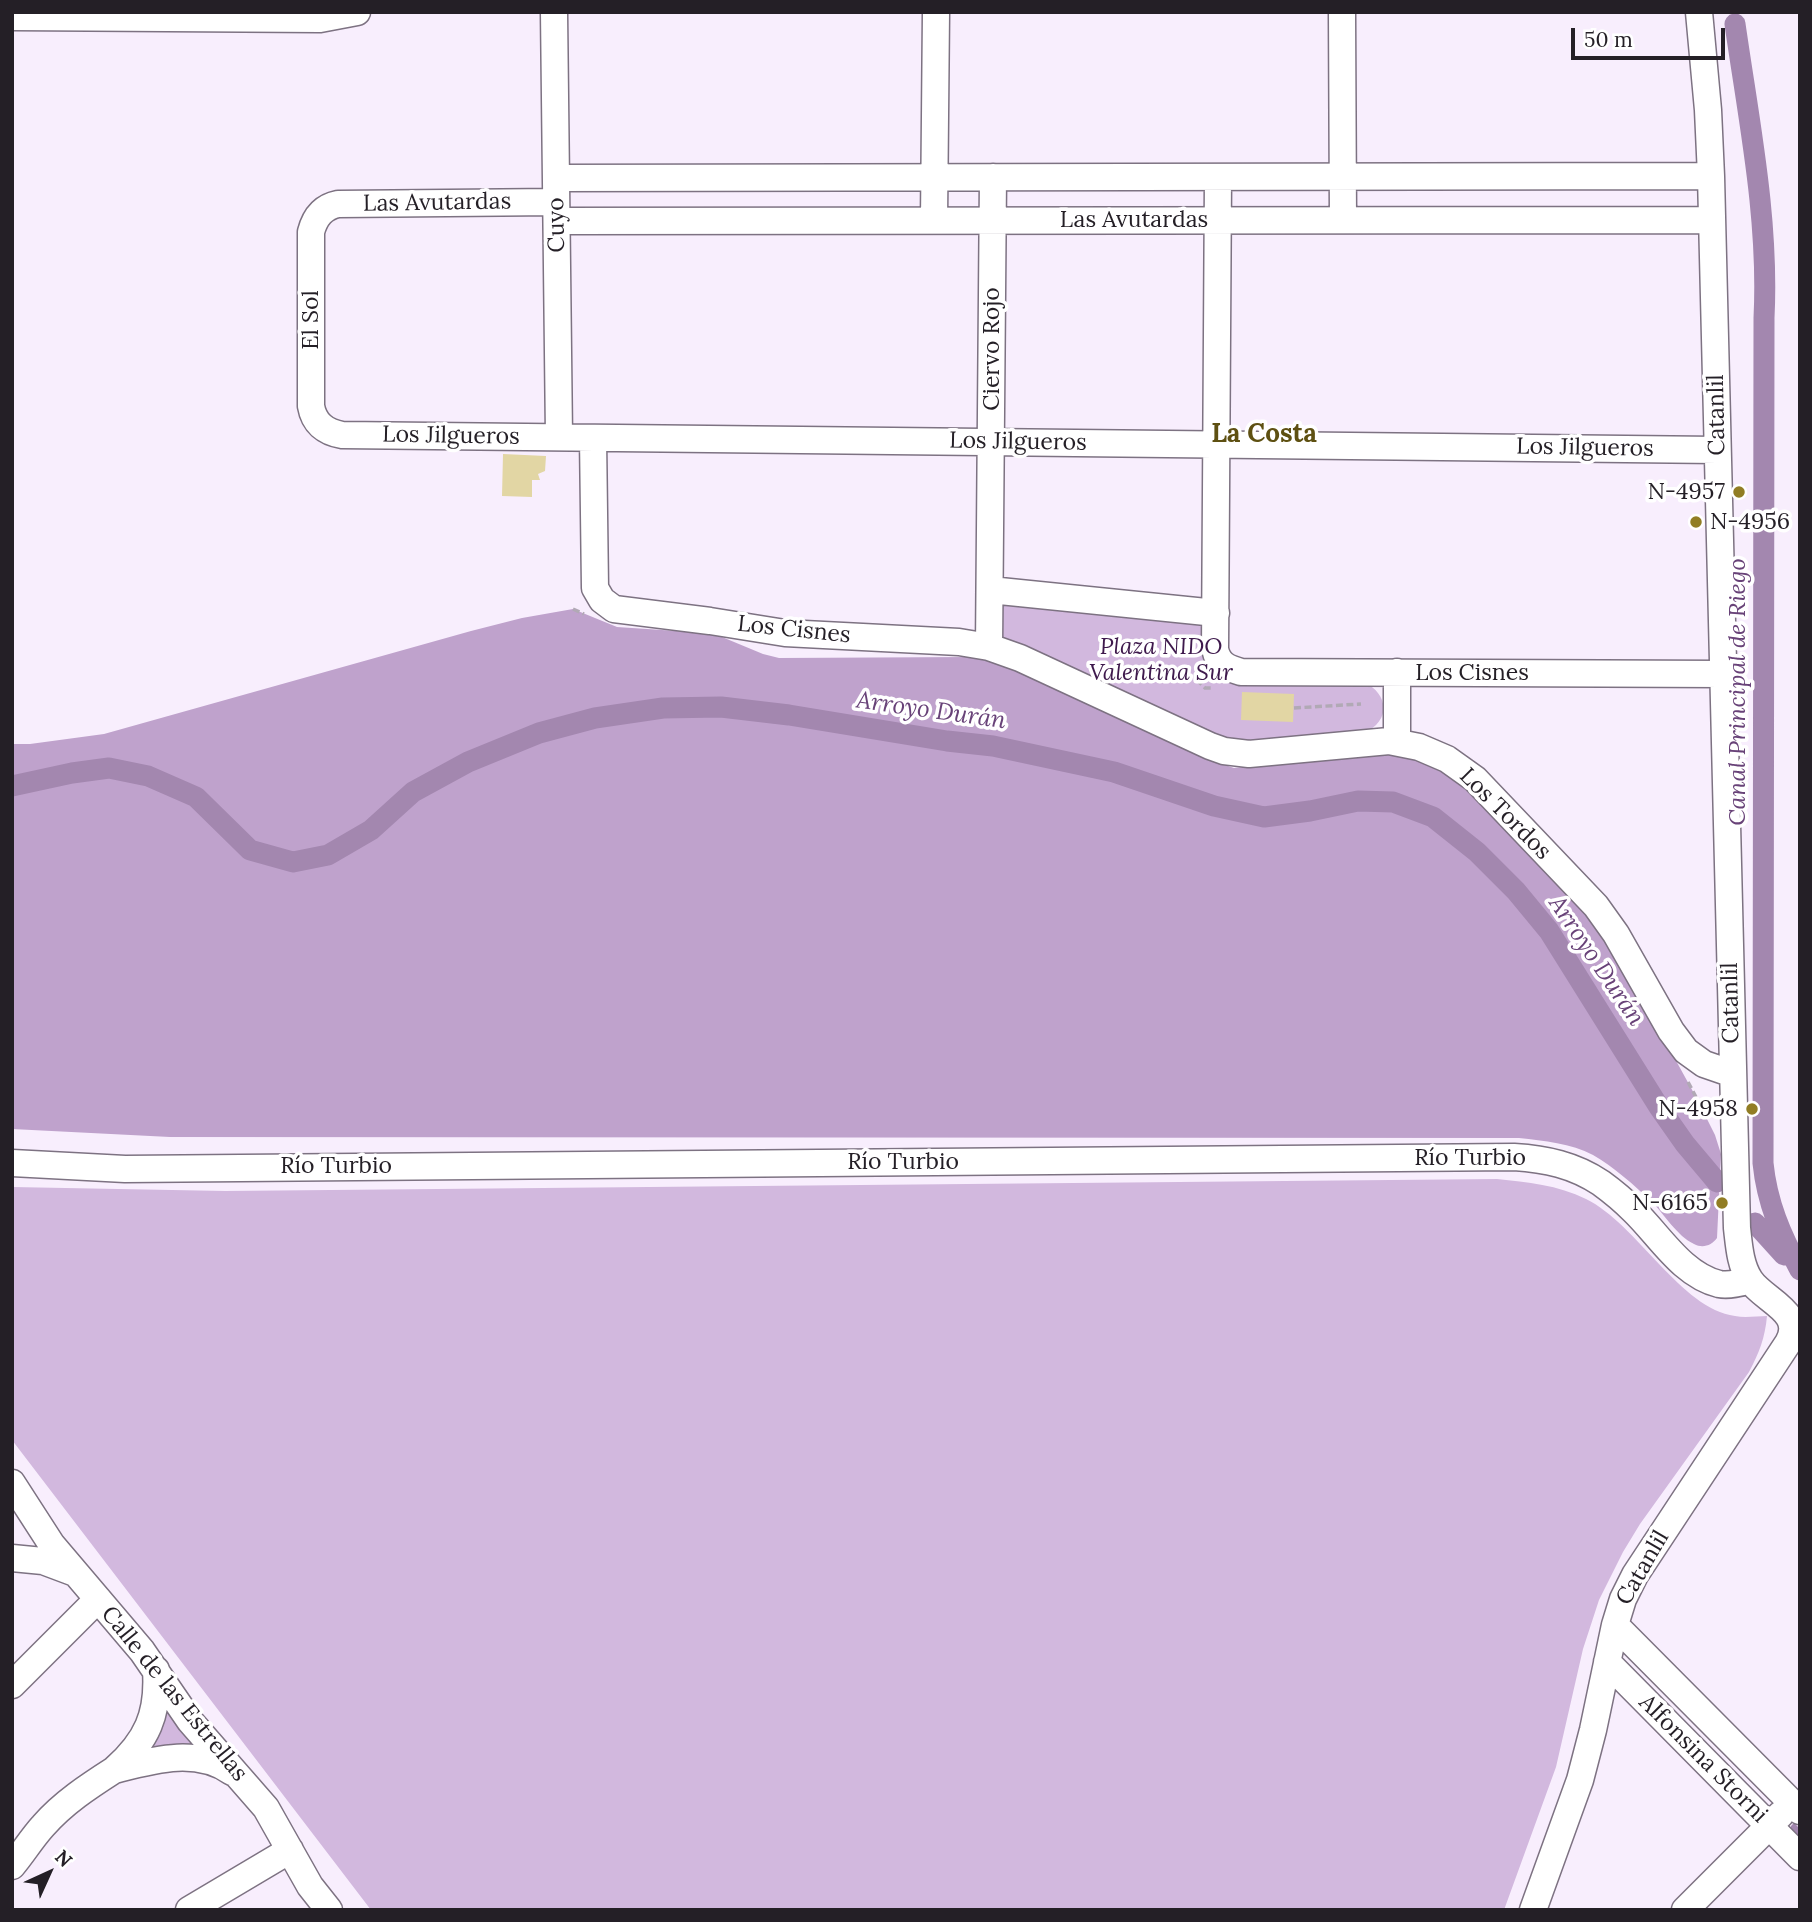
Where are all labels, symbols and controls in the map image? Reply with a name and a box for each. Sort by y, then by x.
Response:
scale bar [1574,14,1728,58]
text: 50 m [1584,26,1633,53]
street label: Las Avutardas [363,188,511,218]
street label: Cuyo [543,197,571,253]
street label: Las Avutardas [1060,206,1208,234]
street label: Ciervo Rojo [978,287,1006,411]
street label: El Sol [297,290,325,350]
street label: Catanlil [1702,374,1732,456]
district label: La Costa [1211,419,1317,451]
street label: Los Jilgueros [382,421,520,451]
street label: Los Jilgueros [949,427,1087,457]
street label: Los Jilgueros [1516,433,1654,463]
place label: N-4957 [1648,478,1725,506]
marker: N-4957 [1731,484,1747,500]
place label: N-4956 [1710,508,1790,536]
marker: N-4956 [1688,514,1704,530]
water label: Canal Principal de Riego [1724,558,1752,826]
street label: Los Cisnes [736,610,852,650]
park label: Plaza NIDO Valentina Sur [1089,633,1233,687]
street label: Los Cisnes [1415,659,1529,687]
water label: Arroyo Durán [854,686,1008,736]
street label: Los Tordos [1453,762,1557,866]
water label: Arroyo Durán [1542,891,1650,1031]
street label: Catanlil [1716,962,1746,1044]
place label: N-4958 [1658,1095,1738,1123]
marker: N-4958 [1744,1101,1760,1117]
street label: Río Turbio [1414,1144,1526,1172]
street label: Río Turbio [847,1148,959,1176]
street label: Río Turbio [280,1152,392,1180]
place label: N-6165 [1632,1189,1708,1217]
marker: N-6165 [1714,1195,1730,1211]
street label: Catanlil [1611,1526,1675,1610]
street label: Calle de las Estrellas [95,1601,253,1787]
street label: Alfonsina Storni [1633,1689,1773,1829]
north arrow [14,1838,84,1908]
text: N [50,1844,78,1872]

